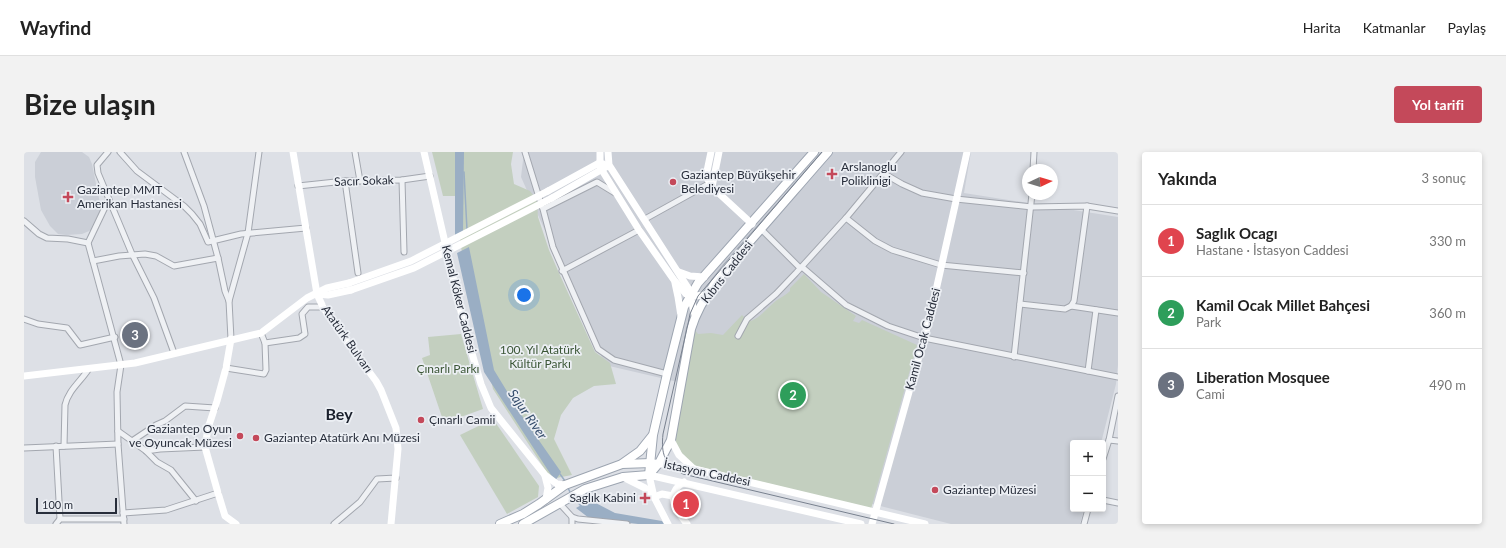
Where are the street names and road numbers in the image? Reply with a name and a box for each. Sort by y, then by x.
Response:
street label: Sacır Sokak [334,172,395,189]
street label: Kıbrıs Caddesi [698,237,756,306]
street label: Kemal Köker Caddesi [439,243,480,355]
street label: Kamil Ocak Caddesi [902,286,943,391]
street label: Atatürk Bulvarı [319,302,376,375]
street label: İstasyon Caddesi [662,456,752,489]

